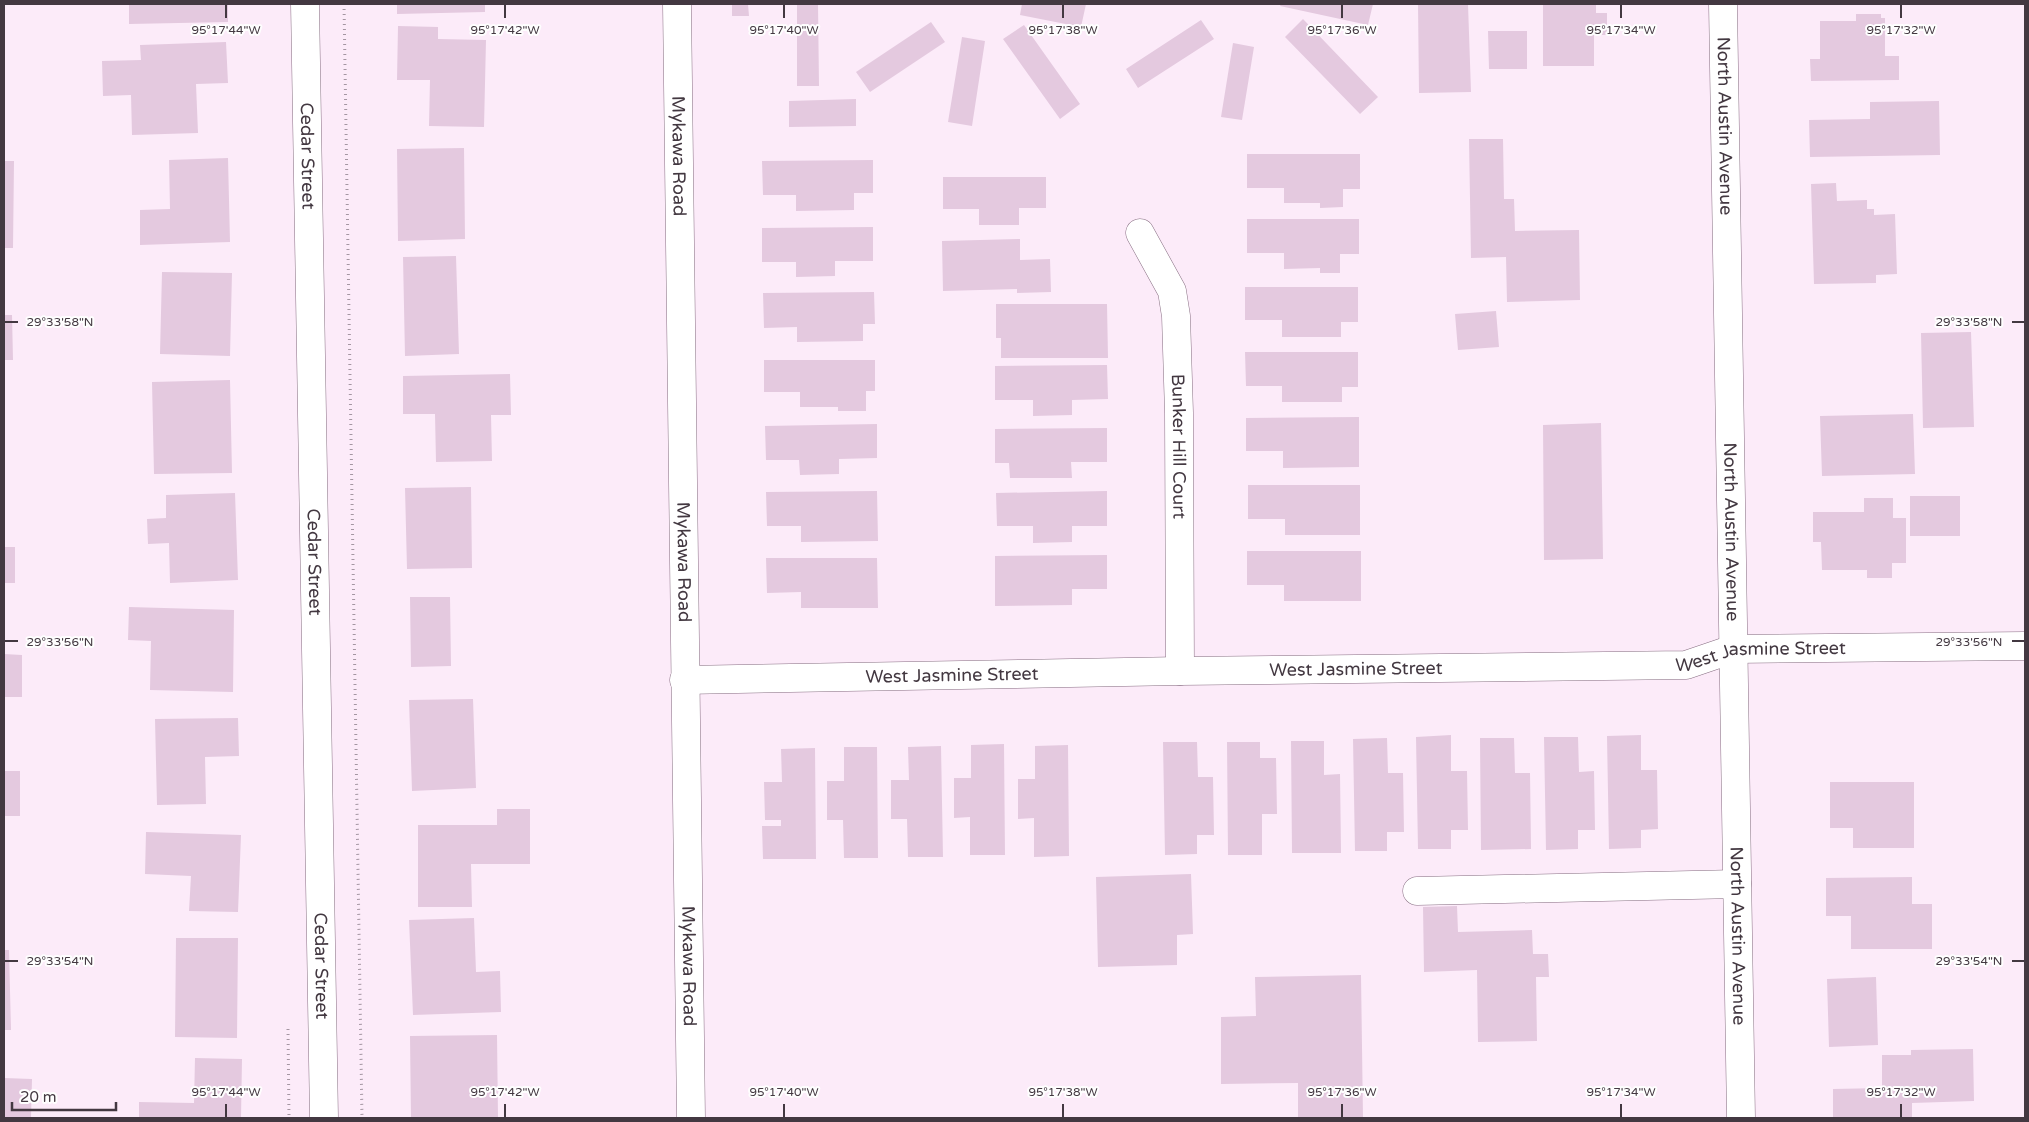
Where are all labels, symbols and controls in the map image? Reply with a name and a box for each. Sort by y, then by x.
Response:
text: 95°17'44"W [191,23,261,37]
text: 95°17'42"W [470,23,540,37]
text: 95°17'40"W [749,23,819,37]
text: 95°17'38"W [1028,23,1098,37]
text: 95°17'36"W [1307,23,1377,37]
text: 95°17'34"W [1586,23,1656,37]
text: 95°17'32"W [1866,23,1936,37]
street label: North Austin Avenue [1713,36,1737,216]
street label: Mykawa Road [667,95,691,216]
street label: Cedar Street [296,102,320,210]
text: 29°33'58"N [27,315,94,329]
text: 29°33'58"N [1936,315,2003,329]
street label: Bunker Hill Court [1167,373,1190,519]
street label: North Austin Avenue [1719,442,1744,622]
street label: Mykawa Road [672,501,696,622]
street label: Cedar Street [303,508,326,616]
text: 29°33'56"N [27,635,94,649]
text: 29°33'56"N [1936,635,2003,649]
street label: West Jasmine Street [1675,637,1846,676]
street label: West Jasmine Street [1269,657,1443,681]
street label: West Jasmine Street [865,663,1039,688]
street label: North Austin Avenue [1726,846,1751,1025]
street label: Mykawa Road [677,905,701,1026]
street label: Cedar Street [309,912,333,1020]
text: 29°33'54"N [27,954,94,968]
text: 29°33'54"N [1936,954,2003,968]
scale bar [12,1080,116,1112]
text: 95°17'44"W [191,1085,261,1099]
text: 95°17'42"W [470,1085,540,1099]
text: 95°17'40"W [749,1085,819,1099]
text: 95°17'38"W [1028,1085,1098,1099]
text: 95°17'36"W [1307,1085,1377,1099]
text: 95°17'34"W [1586,1085,1656,1099]
text: 95°17'32"W [1866,1085,1936,1099]
text: 20 m [20,1088,57,1106]

